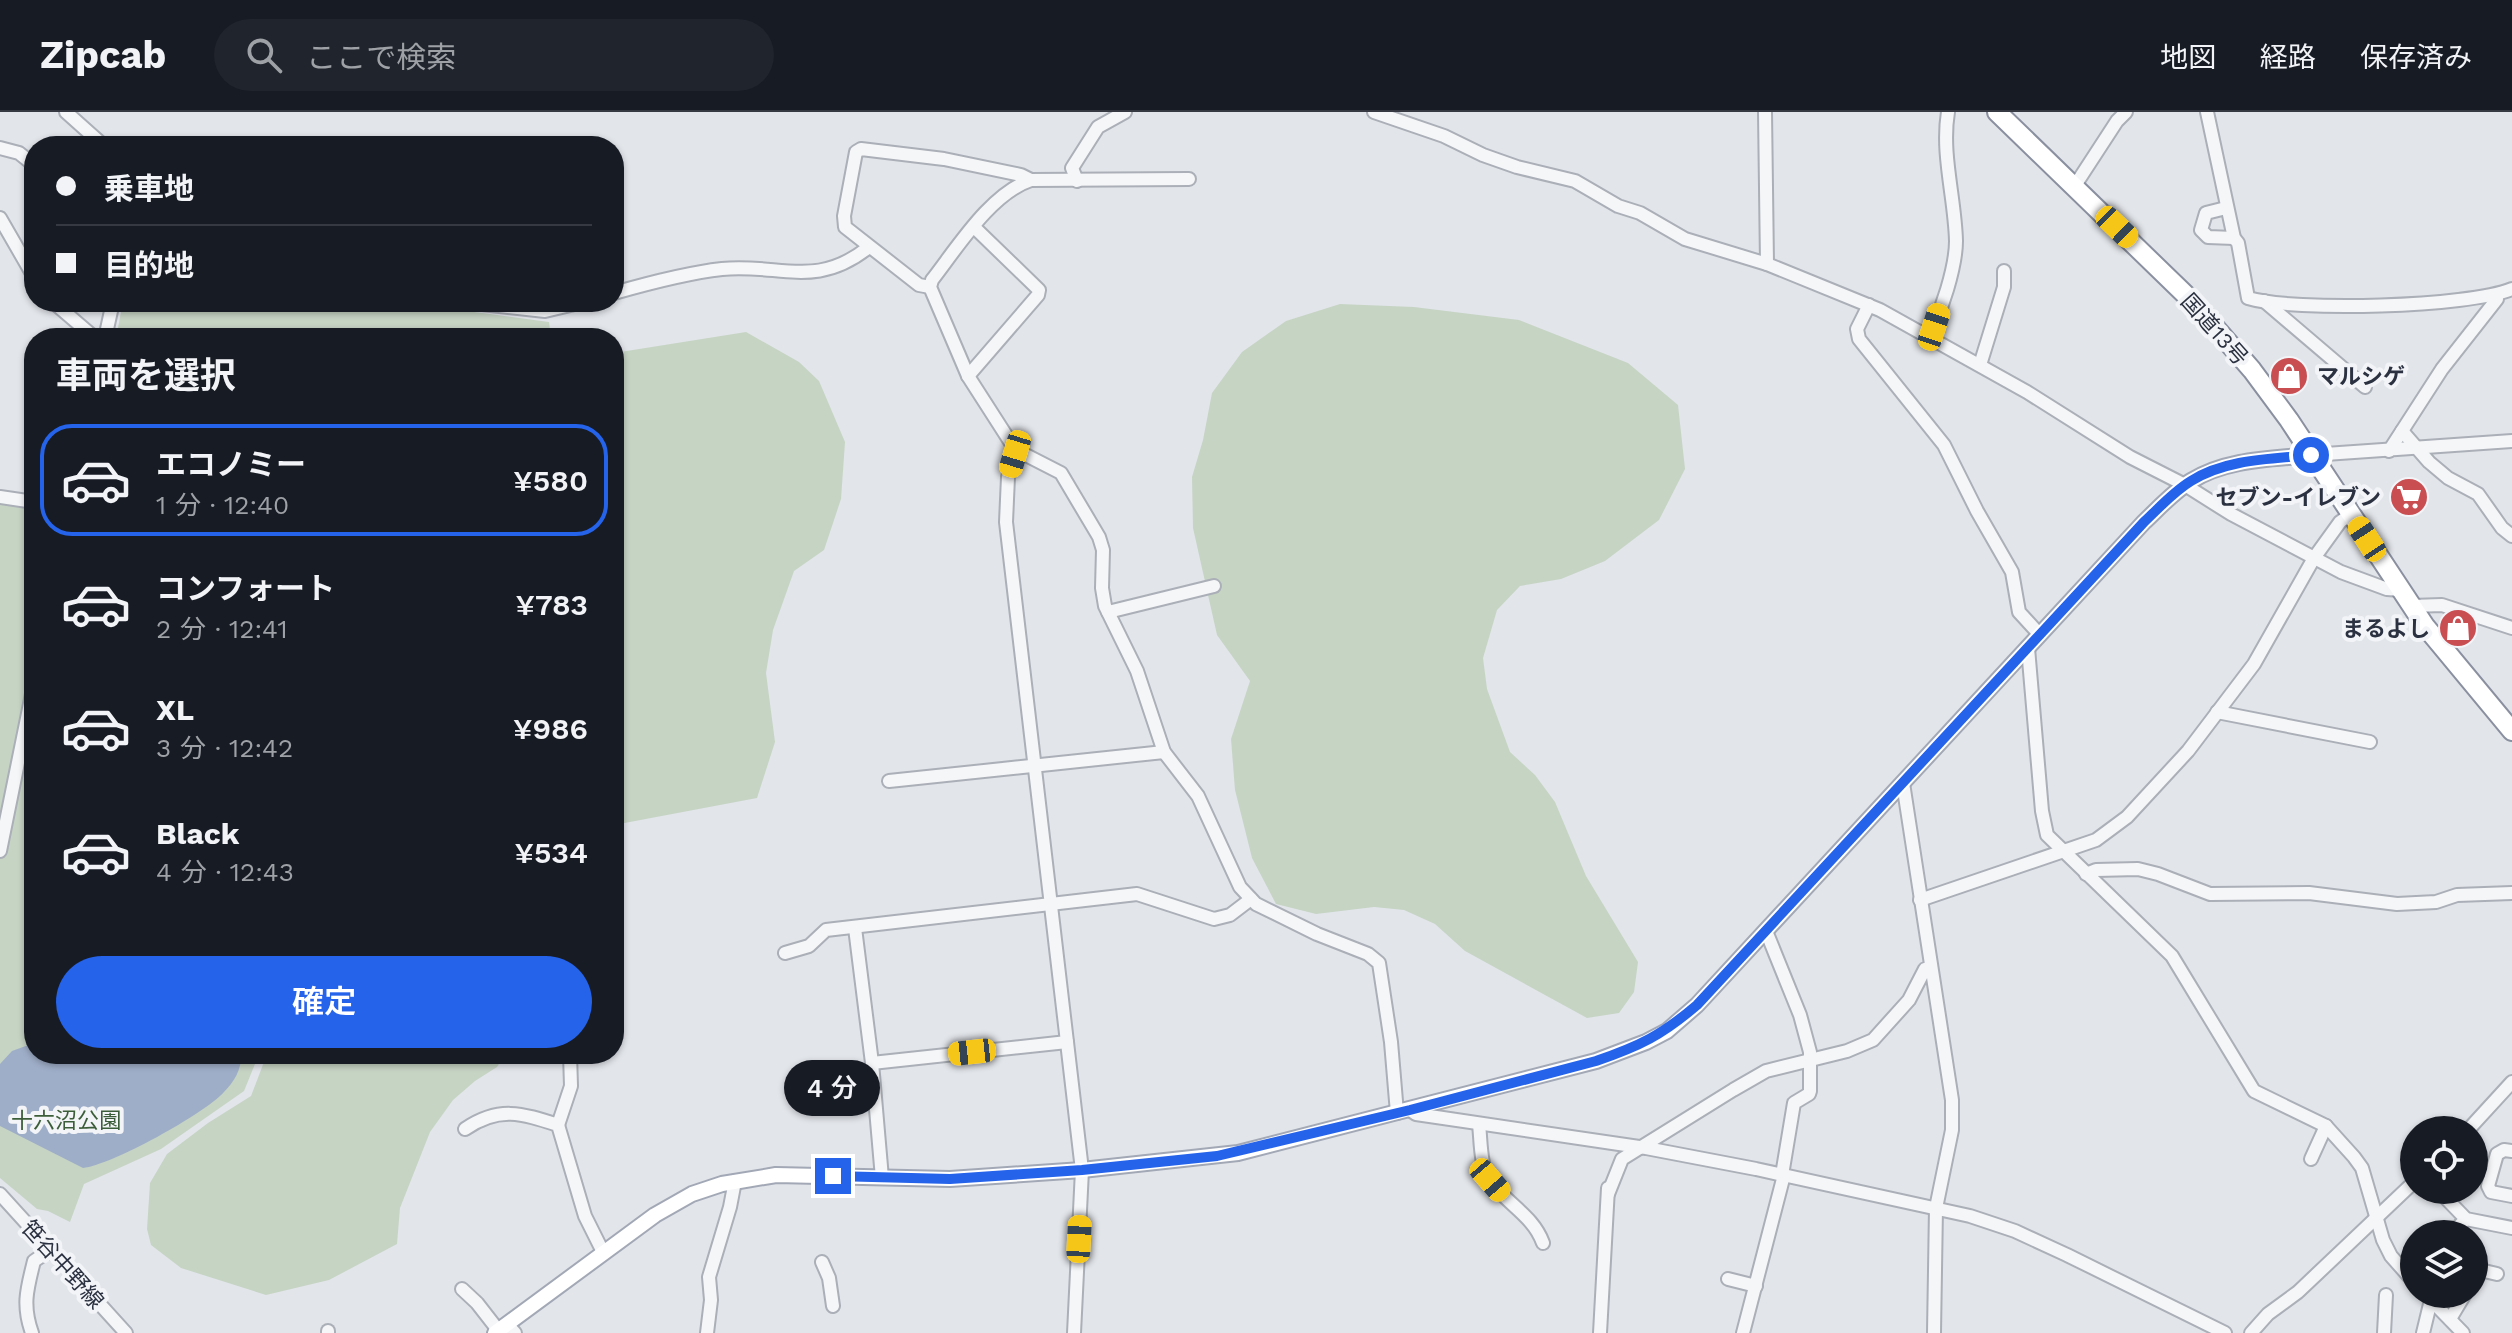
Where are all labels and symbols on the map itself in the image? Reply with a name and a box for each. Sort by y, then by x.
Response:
car [2091,202,2143,252]
street label: 国道13号 [2176,288,2253,370]
car [1915,300,1953,354]
shop icon: マルシゲ [2268,355,2310,397]
place label: マルシゲ [2317,364,2405,389]
car [997,428,1033,480]
route start [2293,437,2329,473]
supermarket icon: セブン-イレブン [2388,476,2430,518]
place label: セブン-イレブン [2215,485,2381,510]
car [2344,512,2390,566]
shop icon: まるよし [2437,607,2479,649]
place label: まるよし [2342,616,2430,641]
car [947,1038,997,1066]
callout: 4 分 [785,1060,881,1116]
park label: 十六沼公園 [11,1108,121,1133]
car [1465,1154,1515,1206]
route end [815,1158,851,1194]
car [1066,1214,1092,1264]
street label: 笹谷中野線 [17,1215,109,1314]

